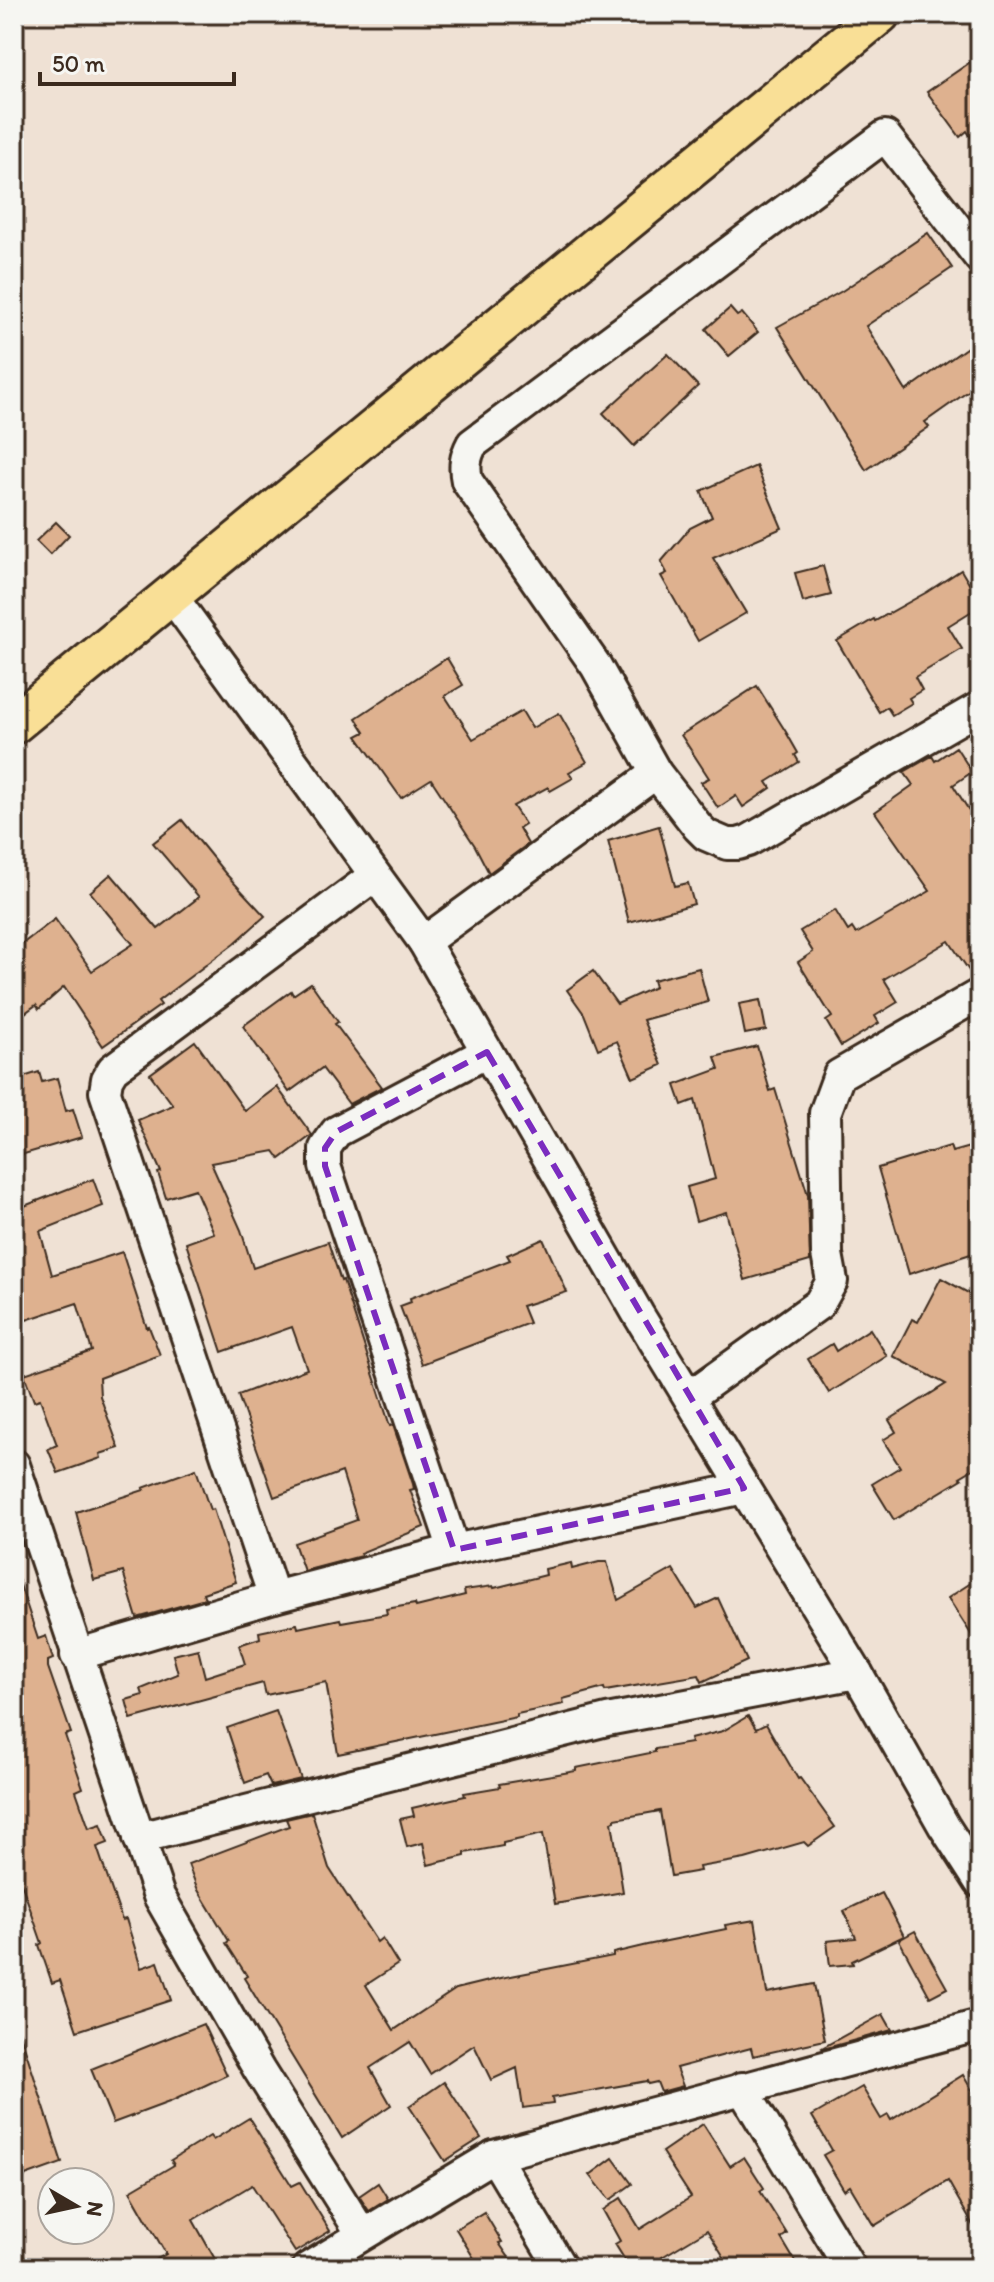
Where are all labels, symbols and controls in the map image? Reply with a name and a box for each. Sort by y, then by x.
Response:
scale bar [40,36,234,86]
text: 50 m [52,49,105,78]
north arrow [36,2166,116,2246]
text: N [81,2200,110,2219]

